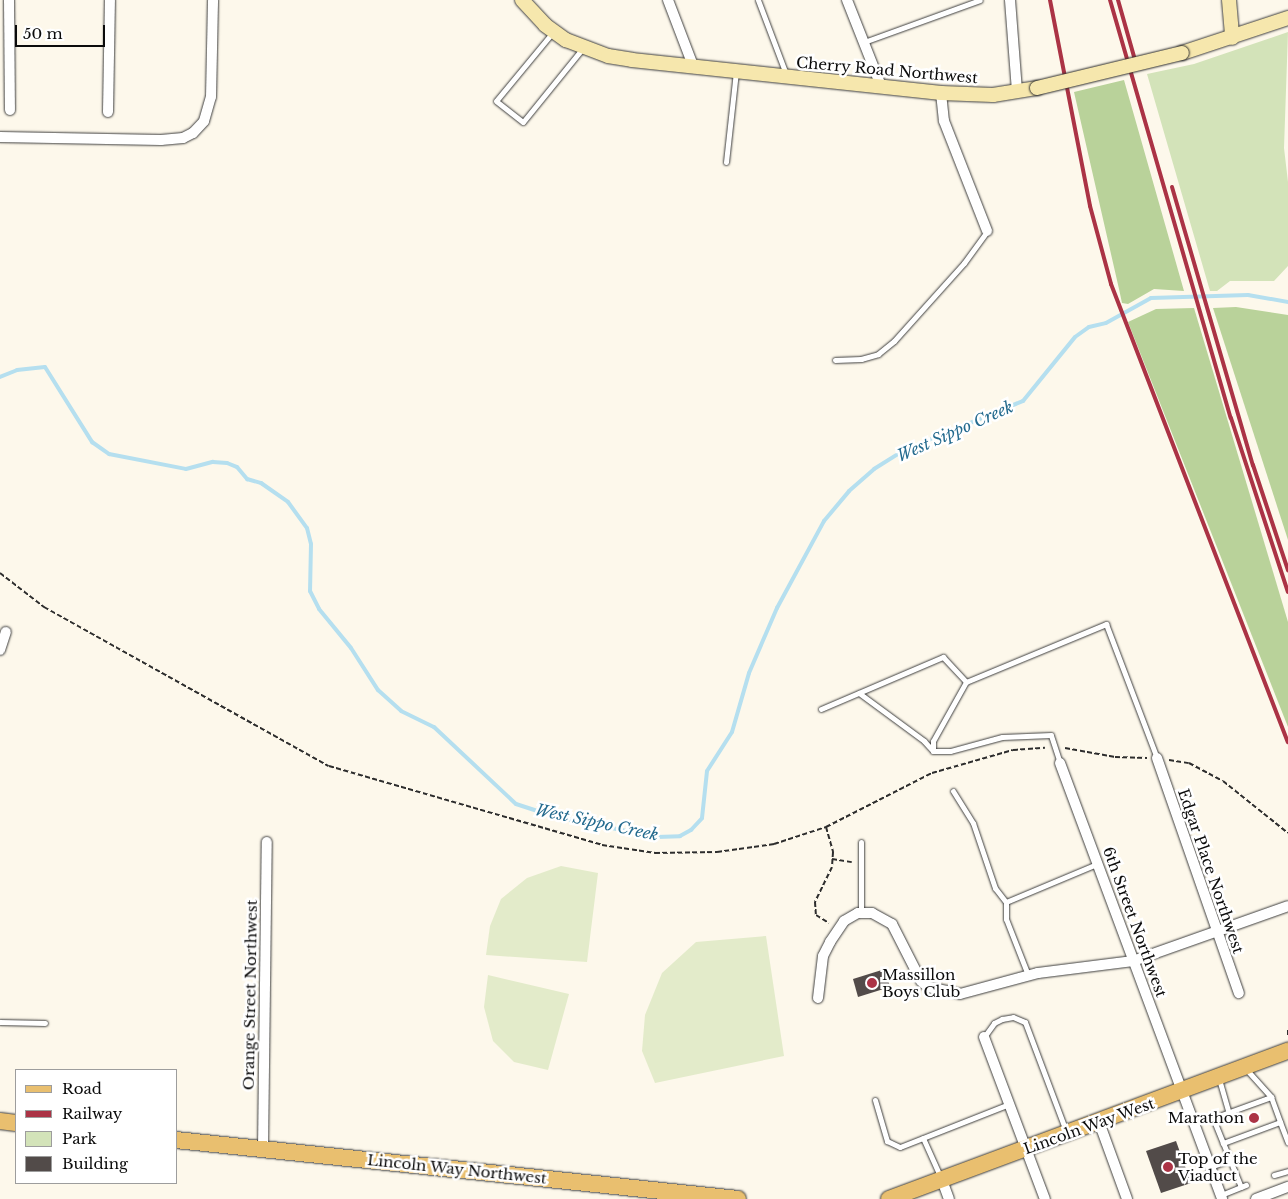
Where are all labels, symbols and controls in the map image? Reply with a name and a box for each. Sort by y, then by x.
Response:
scale bar [18,15,108,47]
text: 50 m [23,24,63,43]
street label: Cherry Road Northwest [795,53,979,87]
water label: West Sippo Creek [894,397,1016,465]
street label: Edgar Place Northwest [1174,786,1248,956]
water label: West Sippo Creek [534,800,660,844]
street label: 6th Street Northwest [1099,844,1171,1000]
street label: Orange Street Northwest [239,900,261,1090]
place label: Massillon Boys Club [882,965,960,1000]
marker: Massillon Boys Club [866,977,878,989]
legend [15,1069,178,1184]
text: Road [62,1079,102,1098]
street label: Lincoln Way West [1020,1094,1158,1158]
text: Railway [62,1104,122,1123]
place label: Marathon [1168,1109,1244,1127]
marker: Marathon [1248,1112,1260,1124]
text: Park [62,1129,97,1148]
place label: Top of the Viaduct [1178,1149,1258,1184]
street label: Lincoln Way Northwest [366,1151,548,1187]
text: Building [62,1154,128,1173]
marker: Top of the Viaduct [1162,1161,1174,1173]

